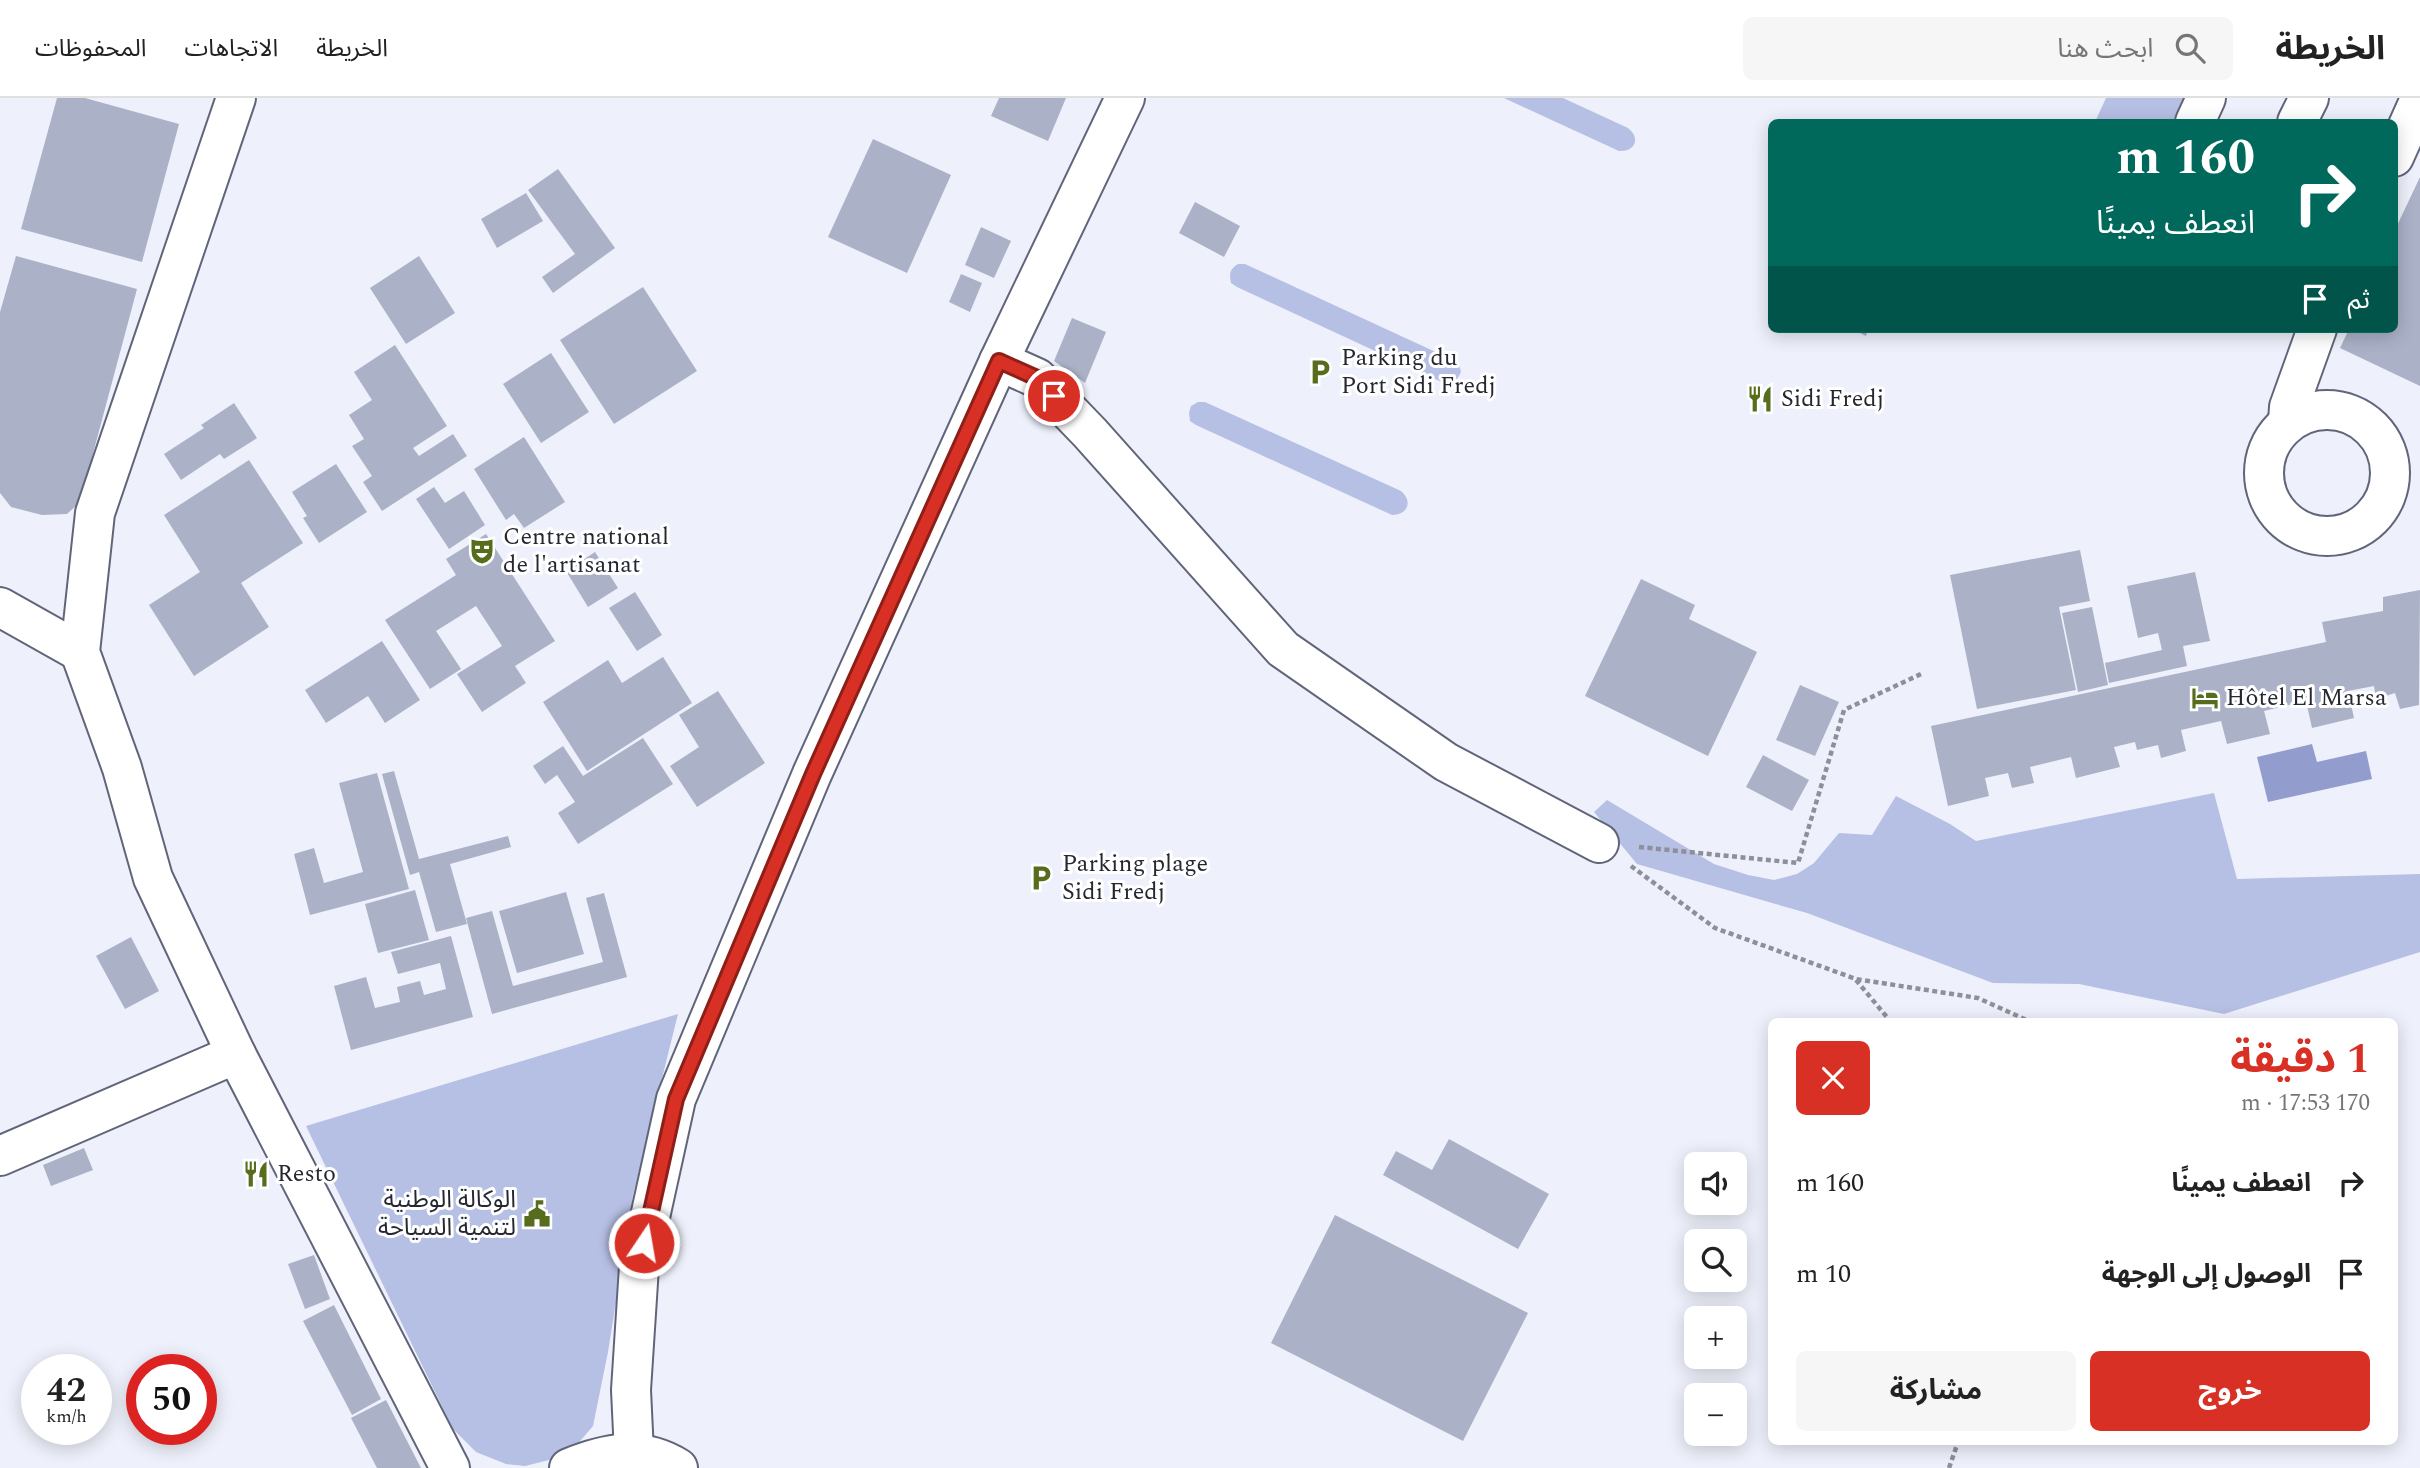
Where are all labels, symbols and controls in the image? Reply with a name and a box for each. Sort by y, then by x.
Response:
search box [1743,17,2233,80]
text: الخريطة [2275,24,2385,74]
text: ابحث هنا [2057,29,2153,69]
icon: search [2171,29,2209,67]
text: المحفوظات [35,31,146,67]
text: الاتجاهات [184,31,278,67]
text: الخريطة [316,31,388,67]
text: 160 m [2116,121,2255,196]
icon: right [2279,147,2370,238]
text: انعطف يمينًا [2096,199,2255,248]
icon: arrive [2296,280,2334,318]
text: ثم [2348,280,2370,320]
place label: Parking du Port Sidi Fredj [1341,340,1496,404]
parking icon: Parking du Port Sidi Fredj [1305,357,1335,387]
pin [1024,366,1084,426]
icon: arrive [1035,377,1073,415]
place label: Sidi Fredj [1781,381,1884,417]
restaurant icon: Sidi Fredj [1745,384,1775,414]
place label: Centre national de l'artisanat [503,519,669,583]
theatre icon: Centre national de l'artisanat [467,536,497,566]
place label: Hôtel El Marsa [2226,680,2387,716]
hotel icon: Hôtel El Marsa [2190,683,2220,713]
place label: Parking plage Sidi Fredj [1062,846,1208,910]
parking icon: Parking plage Sidi Fredj [1026,863,1056,893]
text: 1 دقيقة [2230,1028,2370,1091]
button: close [1796,1041,1870,1115]
text: 170 m · 17:53 [2241,1086,2370,1121]
map controls [1684,1152,1747,1446]
button: sound [1684,1152,1747,1215]
place label: Resto [277,1156,336,1192]
restaurant icon: Resto [241,1159,271,1189]
text: 160 m [1796,1163,1864,1203]
text: انعطف يمينًا [2172,1163,2311,1203]
icon: right [2332,1164,2370,1202]
place label: الوكالة الوطنية لتنمية السياحة [378,1182,516,1246]
public building icon: الوكالة الوطنية لتنمية السياحة [522,1199,552,1229]
position arrow [607,1206,681,1280]
button: search [1684,1229,1747,1292]
text: 10 m [1796,1254,1851,1294]
text: الوصول إلى الوجهة [2102,1254,2311,1294]
icon: arrive [2332,1255,2370,1293]
button: + [1684,1306,1747,1369]
button: مشاركة [1796,1351,2076,1431]
button: خروج [2090,1351,2370,1431]
speed limit sign: 50 [126,1354,217,1445]
text: 42 [47,1364,86,1417]
button: − [1684,1383,1747,1446]
text: km/h [46,1403,87,1430]

